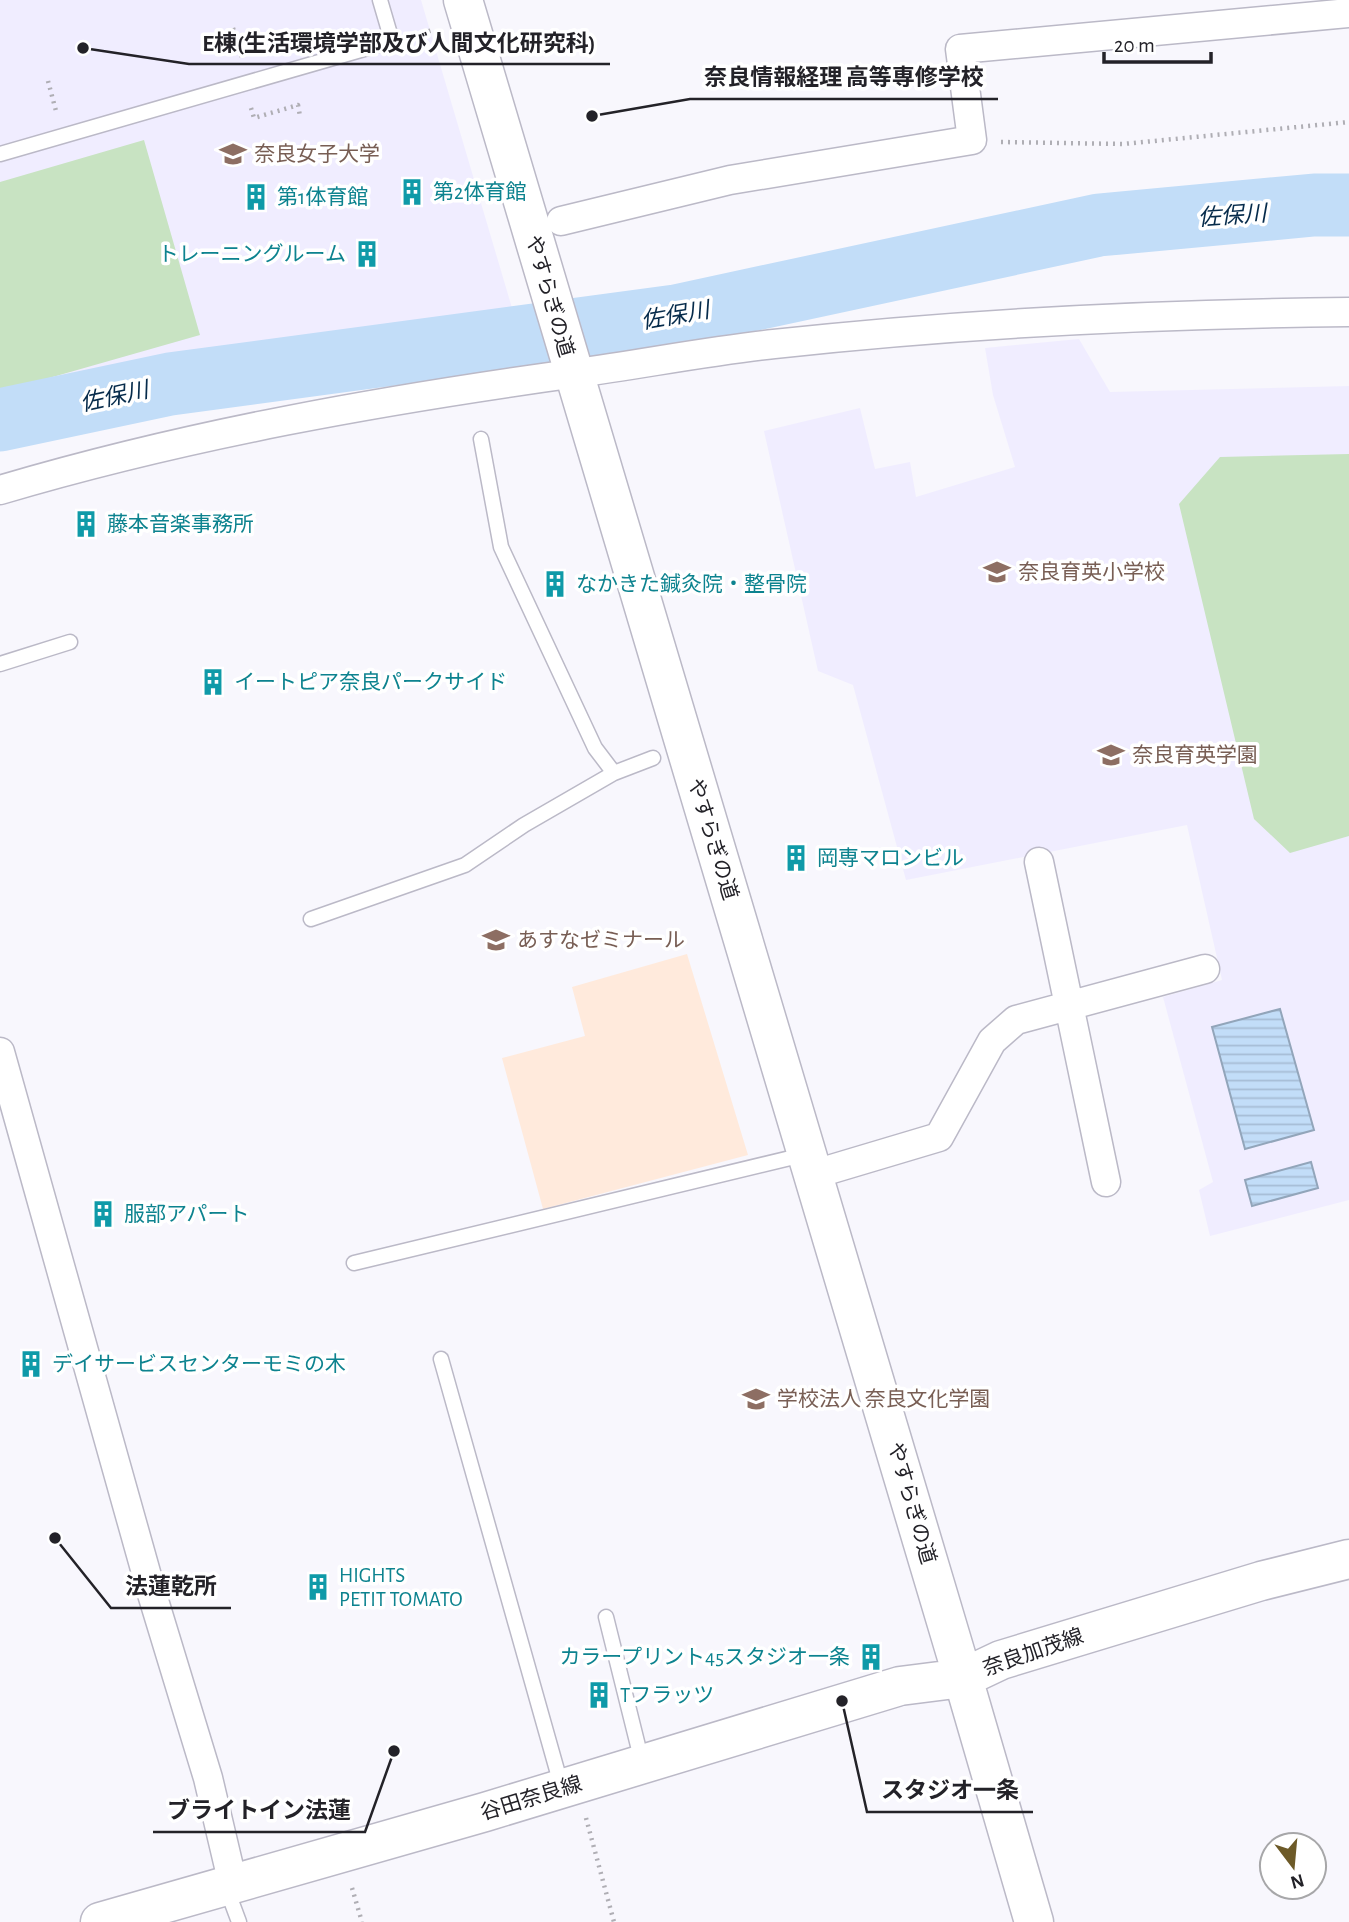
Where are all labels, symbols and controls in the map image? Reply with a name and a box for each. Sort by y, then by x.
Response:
callout: E棟(生活環境学部及び人間文化研究科) [189,20,610,64]
scale bar [1104,21,1211,65]
text: E棟(生活環境学部及び人間文化研究科) [202,31,596,56]
text: 20 m [1114,35,1155,56]
callout: 奈良情報経理 高等専修学校 [690,55,998,99]
text: 奈良情報経理 高等専修学校 [704,65,984,90]
school or university icon: 奈良女子大学 [218,139,248,169]
place label: 奈良女子大学 [254,143,380,165]
building icon: 第2体育館 [397,177,427,207]
place label: 第2体育館 [433,181,527,203]
building icon: 第1体育館 [241,182,271,212]
place label: 第1体育館 [277,186,368,208]
water label: 佐保川 [1197,200,1270,230]
street label: やすらぎの道 [522,232,578,360]
building icon: トレーニングルーム [352,239,382,269]
place label: トレーニングルーム [158,243,346,265]
water label: 佐保川 [639,297,714,334]
water label: 佐保川 [78,376,153,416]
building icon: 藤本音楽事務所 [71,509,101,539]
place label: 藤本音楽事務所 [107,513,254,535]
school or university icon: 奈良育英小学校 [982,557,1012,587]
place label: 奈良育英小学校 [1018,561,1165,583]
building icon: なかきた鍼灸院・整骨院 [540,569,570,599]
place label: なかきた鍼灸院・整骨院 [576,573,807,595]
building icon: イートピア奈良パークサイド [198,667,228,697]
place label: イートピア奈良パークサイド [234,671,507,693]
school or university icon: 奈良育英学園 [1096,740,1126,770]
place label: 奈良育英学園 [1132,744,1258,766]
street label: やすらぎの道 [684,776,742,902]
building icon: 岡専マロンビル [781,843,811,873]
place label: 岡専マロンビル [817,847,964,869]
school or university icon: あすなゼミナール [481,925,511,955]
place label: あすなゼミナール [517,929,685,951]
building icon: 服部アパート [88,1199,118,1229]
place label: 服部アパート [124,1203,250,1225]
building icon: デイサービスセンターモミの木 [16,1349,46,1379]
place label: デイサービスセンターモミの木 [52,1353,346,1375]
school or university icon: 学校法人 奈良文化学園 [741,1384,771,1414]
place label: 学校法人 奈良文化学園 [777,1388,990,1410]
street label: やすらぎの道 [884,1439,940,1567]
callout: 法蓮乾所 [111,1564,231,1608]
place label: HIGHTS PETIT TOMATO [339,1565,463,1610]
building icon: HIGHTS PETIT TOMATO [303,1572,333,1602]
text: 法蓮乾所 [125,1574,217,1599]
street label: 奈良加茂線 [980,1625,1086,1679]
building icon: カラープリント45スタジオ一条 [856,1642,886,1672]
place label: カラープリント45スタジオ一条 [559,1646,850,1668]
building icon: Tフラッツ [584,1680,614,1710]
place label: Tフラッツ [620,1685,714,1706]
callout: スタジオ一条 [867,1768,1033,1812]
street label: 谷田奈良線 [478,1772,584,1824]
text: スタジオ一条 [881,1778,1019,1803]
callout: ブライトイン法蓮 [153,1788,365,1832]
text: ブライトイン法蓮 [167,1798,351,1823]
north arrow [1258,1831,1328,1901]
text: N [1288,1870,1306,1892]

